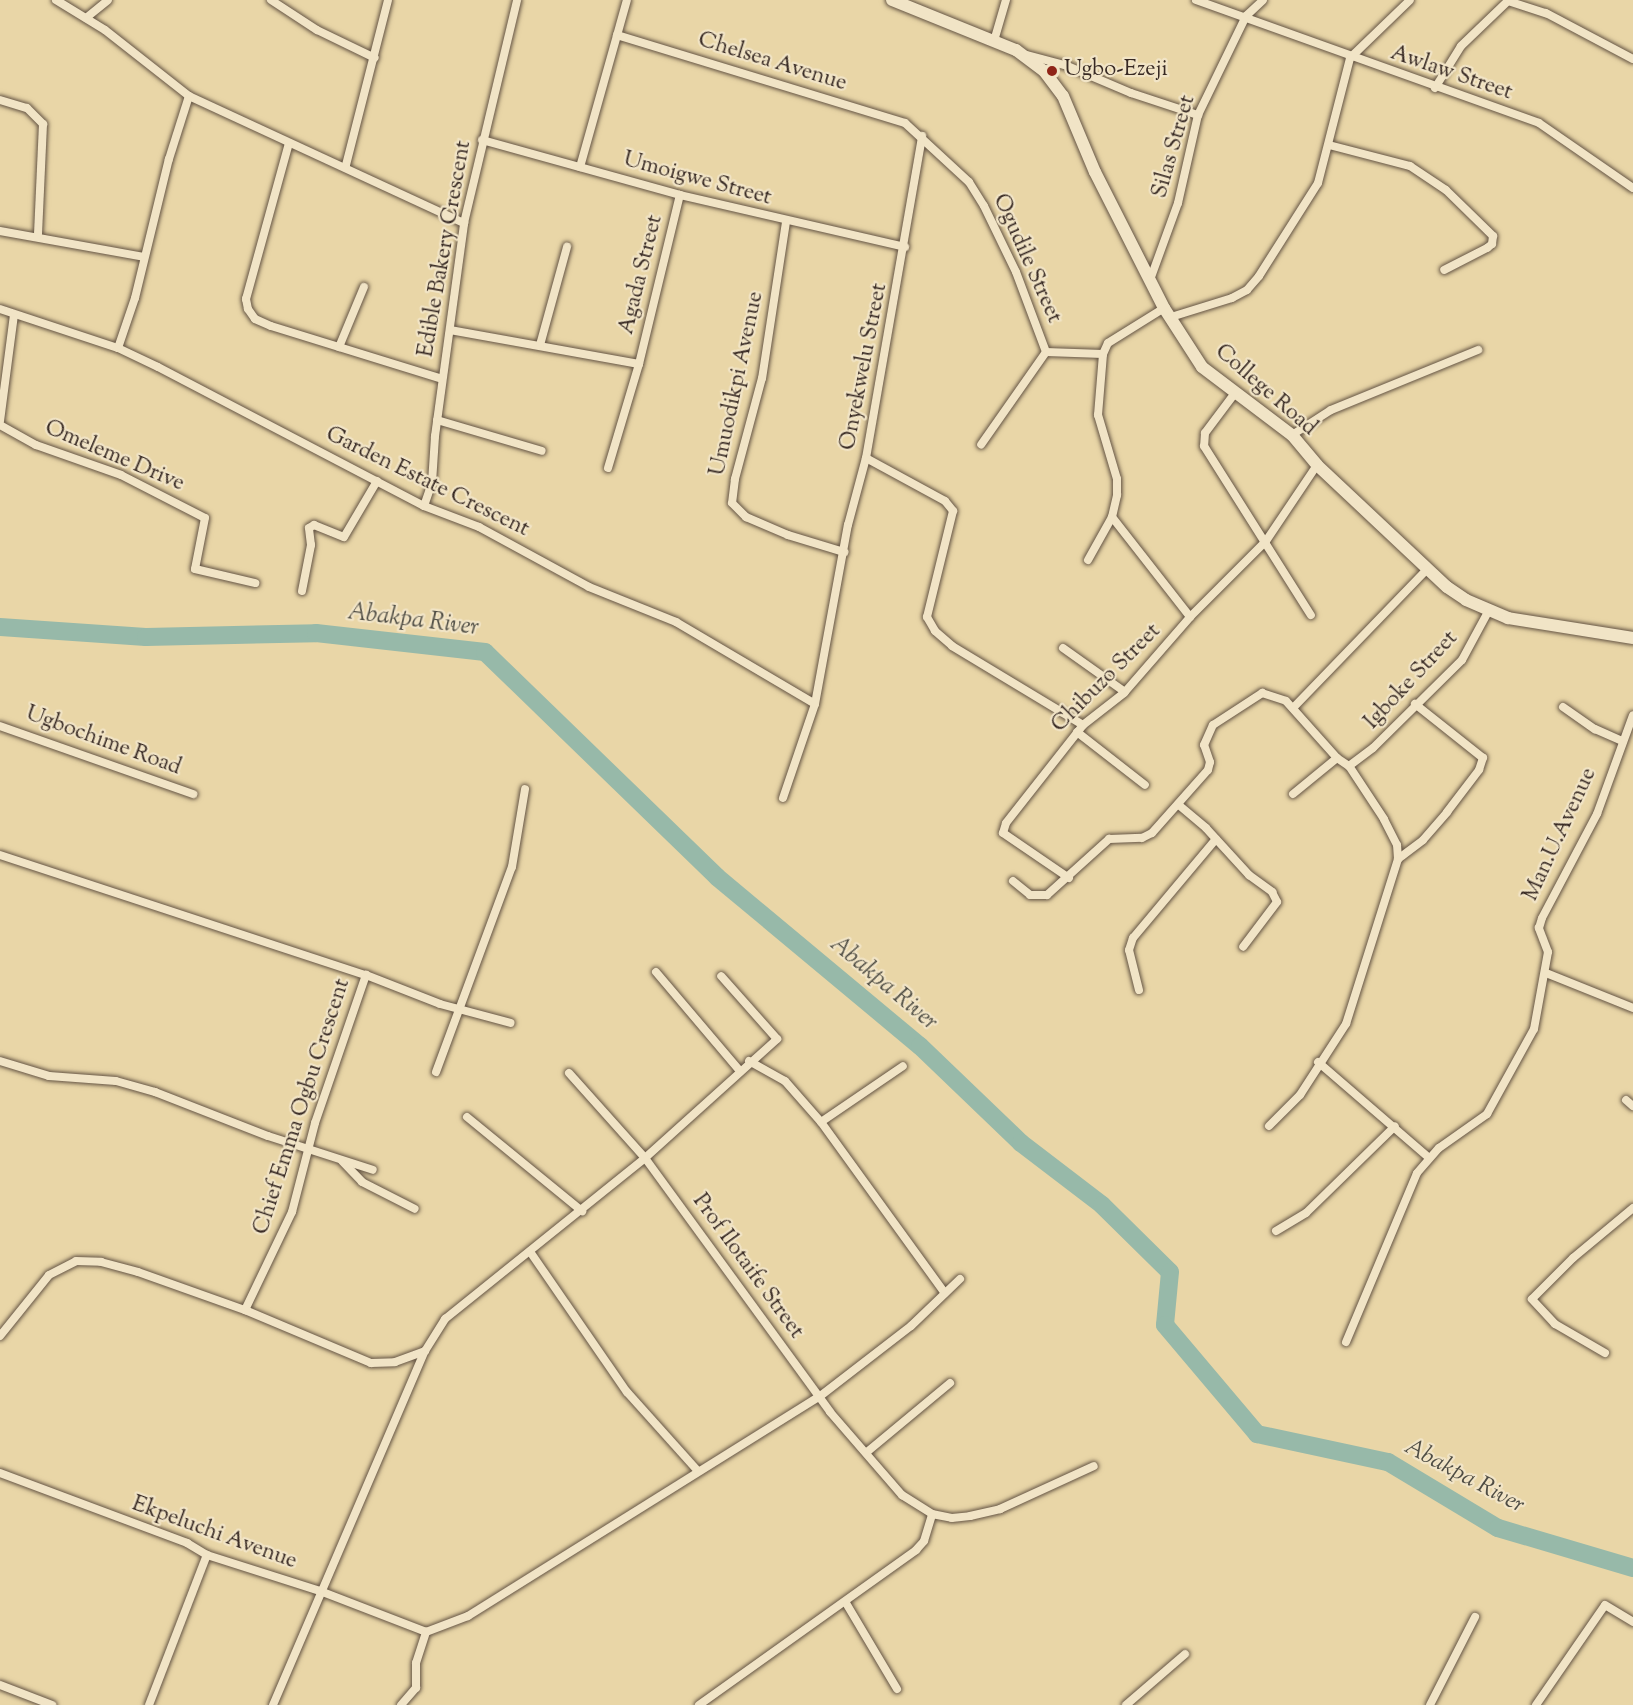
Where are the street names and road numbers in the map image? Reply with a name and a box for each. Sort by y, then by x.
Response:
street label: Chelsea Avenue [695,28,849,98]
street label: Awlaw Street [1387,41,1515,107]
street label: Silas Street [1148,93,1202,201]
street label: Edible Bakery Crescent [414,139,478,359]
street label: Umoigwe Street [620,148,774,212]
street label: Ogudile Street [986,190,1066,328]
street label: Agada Street [614,213,670,337]
street label: Onyekwelu Street [836,281,894,453]
street label: Umuodikpi Avenue [706,289,770,479]
street label: College Road [1209,340,1321,442]
street label: Omeleme Drive [40,416,188,498]
street label: Garden Estate Crescent [321,422,533,544]
street label: Chibuzo Street [1047,619,1167,739]
street label: Igboke Street [1360,626,1464,736]
street label: Ugbochime Road [22,702,184,782]
street label: Man.U.Avenue [1519,764,1603,906]
street label: Chief Emma Ogbu Crescent [249,976,357,1238]
street label: Prof Ilotaife Street [686,1189,808,1345]
street label: Ekpeluchi Avenue [128,1492,300,1576]

